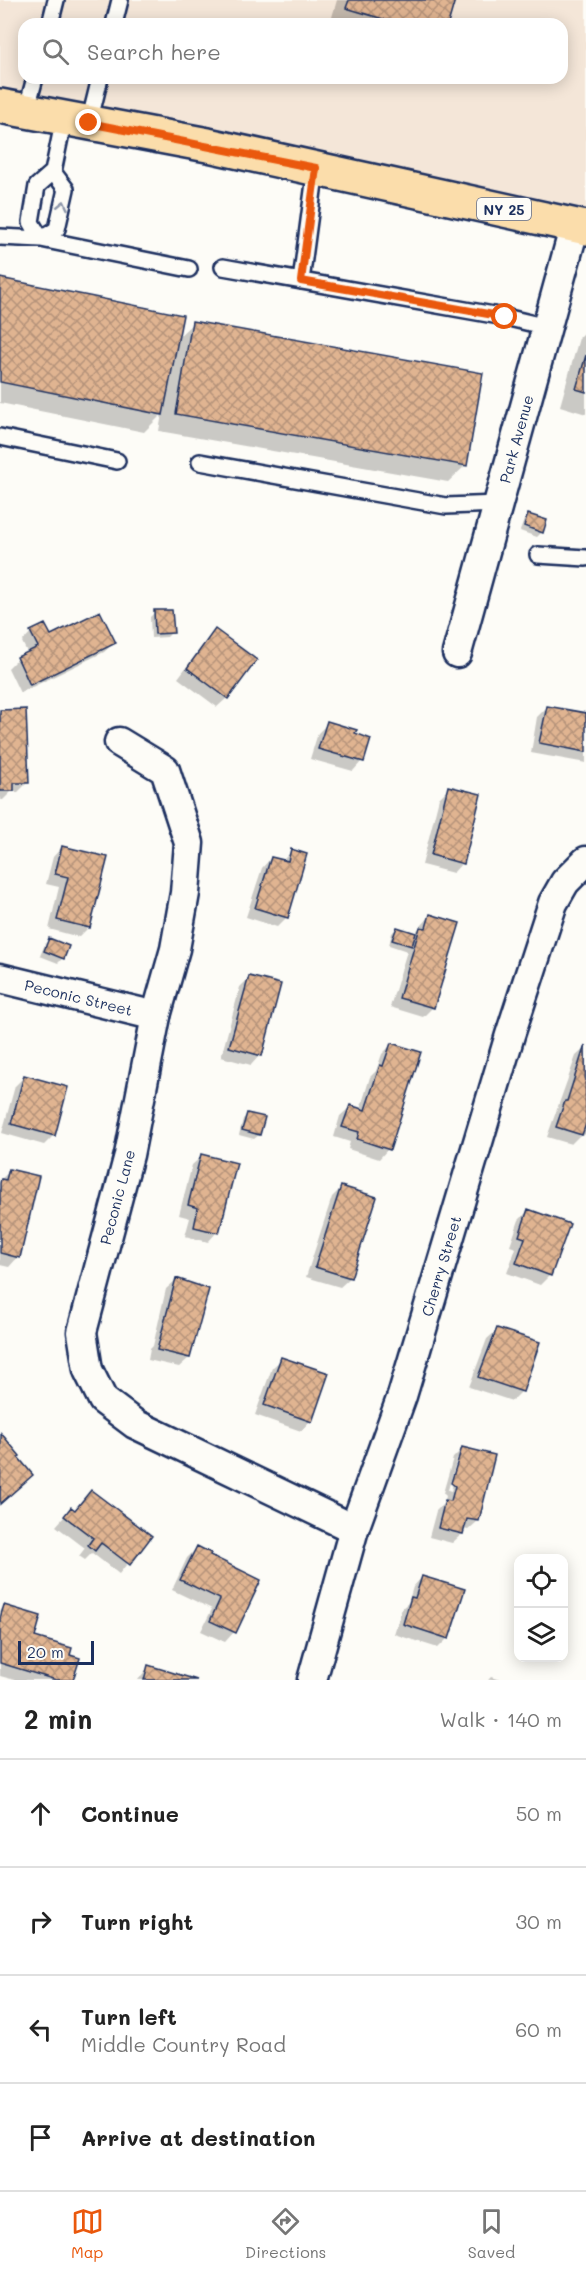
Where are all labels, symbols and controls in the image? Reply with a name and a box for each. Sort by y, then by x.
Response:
search box [18,18,568,84]
icon: search [39,35,72,68]
text: Search here [87,37,221,66]
route end [75,109,101,135]
road number: NY 25 [477,198,531,220]
one-way arrow [55,200,68,210]
route start [491,303,517,329]
street label: Park Avenue [494,393,538,485]
street label: Peconic Street [23,974,135,1020]
street label: Peconic Lane [95,1147,139,1247]
street label: Cherry Street [416,1213,465,1319]
map controls [514,1554,568,1662]
button: locate [514,1554,568,1608]
button: layers [514,1608,568,1662]
scale bar [18,1638,94,1666]
text: 20 m [27,1641,64,1662]
text: 2 min [24,1702,92,1736]
text: Walk · 140 m [439,1706,562,1732]
icon: ahead [24,1797,57,1830]
text: Continue [81,1799,179,1828]
text: 50 m [516,1800,562,1826]
icon: right [24,1905,57,1938]
text: Turn right [81,1907,193,1936]
text: 30 m [516,1908,562,1934]
text: Turn left [81,2002,177,2031]
icon: left [24,2013,57,2046]
text: 60 m [515,2016,562,2042]
text: Middle Country Road [81,2031,286,2057]
icon: arrive [24,2121,57,2154]
text: Arrive at destination [81,2123,316,2152]
tab: Map [71,2205,104,2262]
tab: Directions [245,2205,326,2262]
tab: Saved [468,2205,515,2262]

